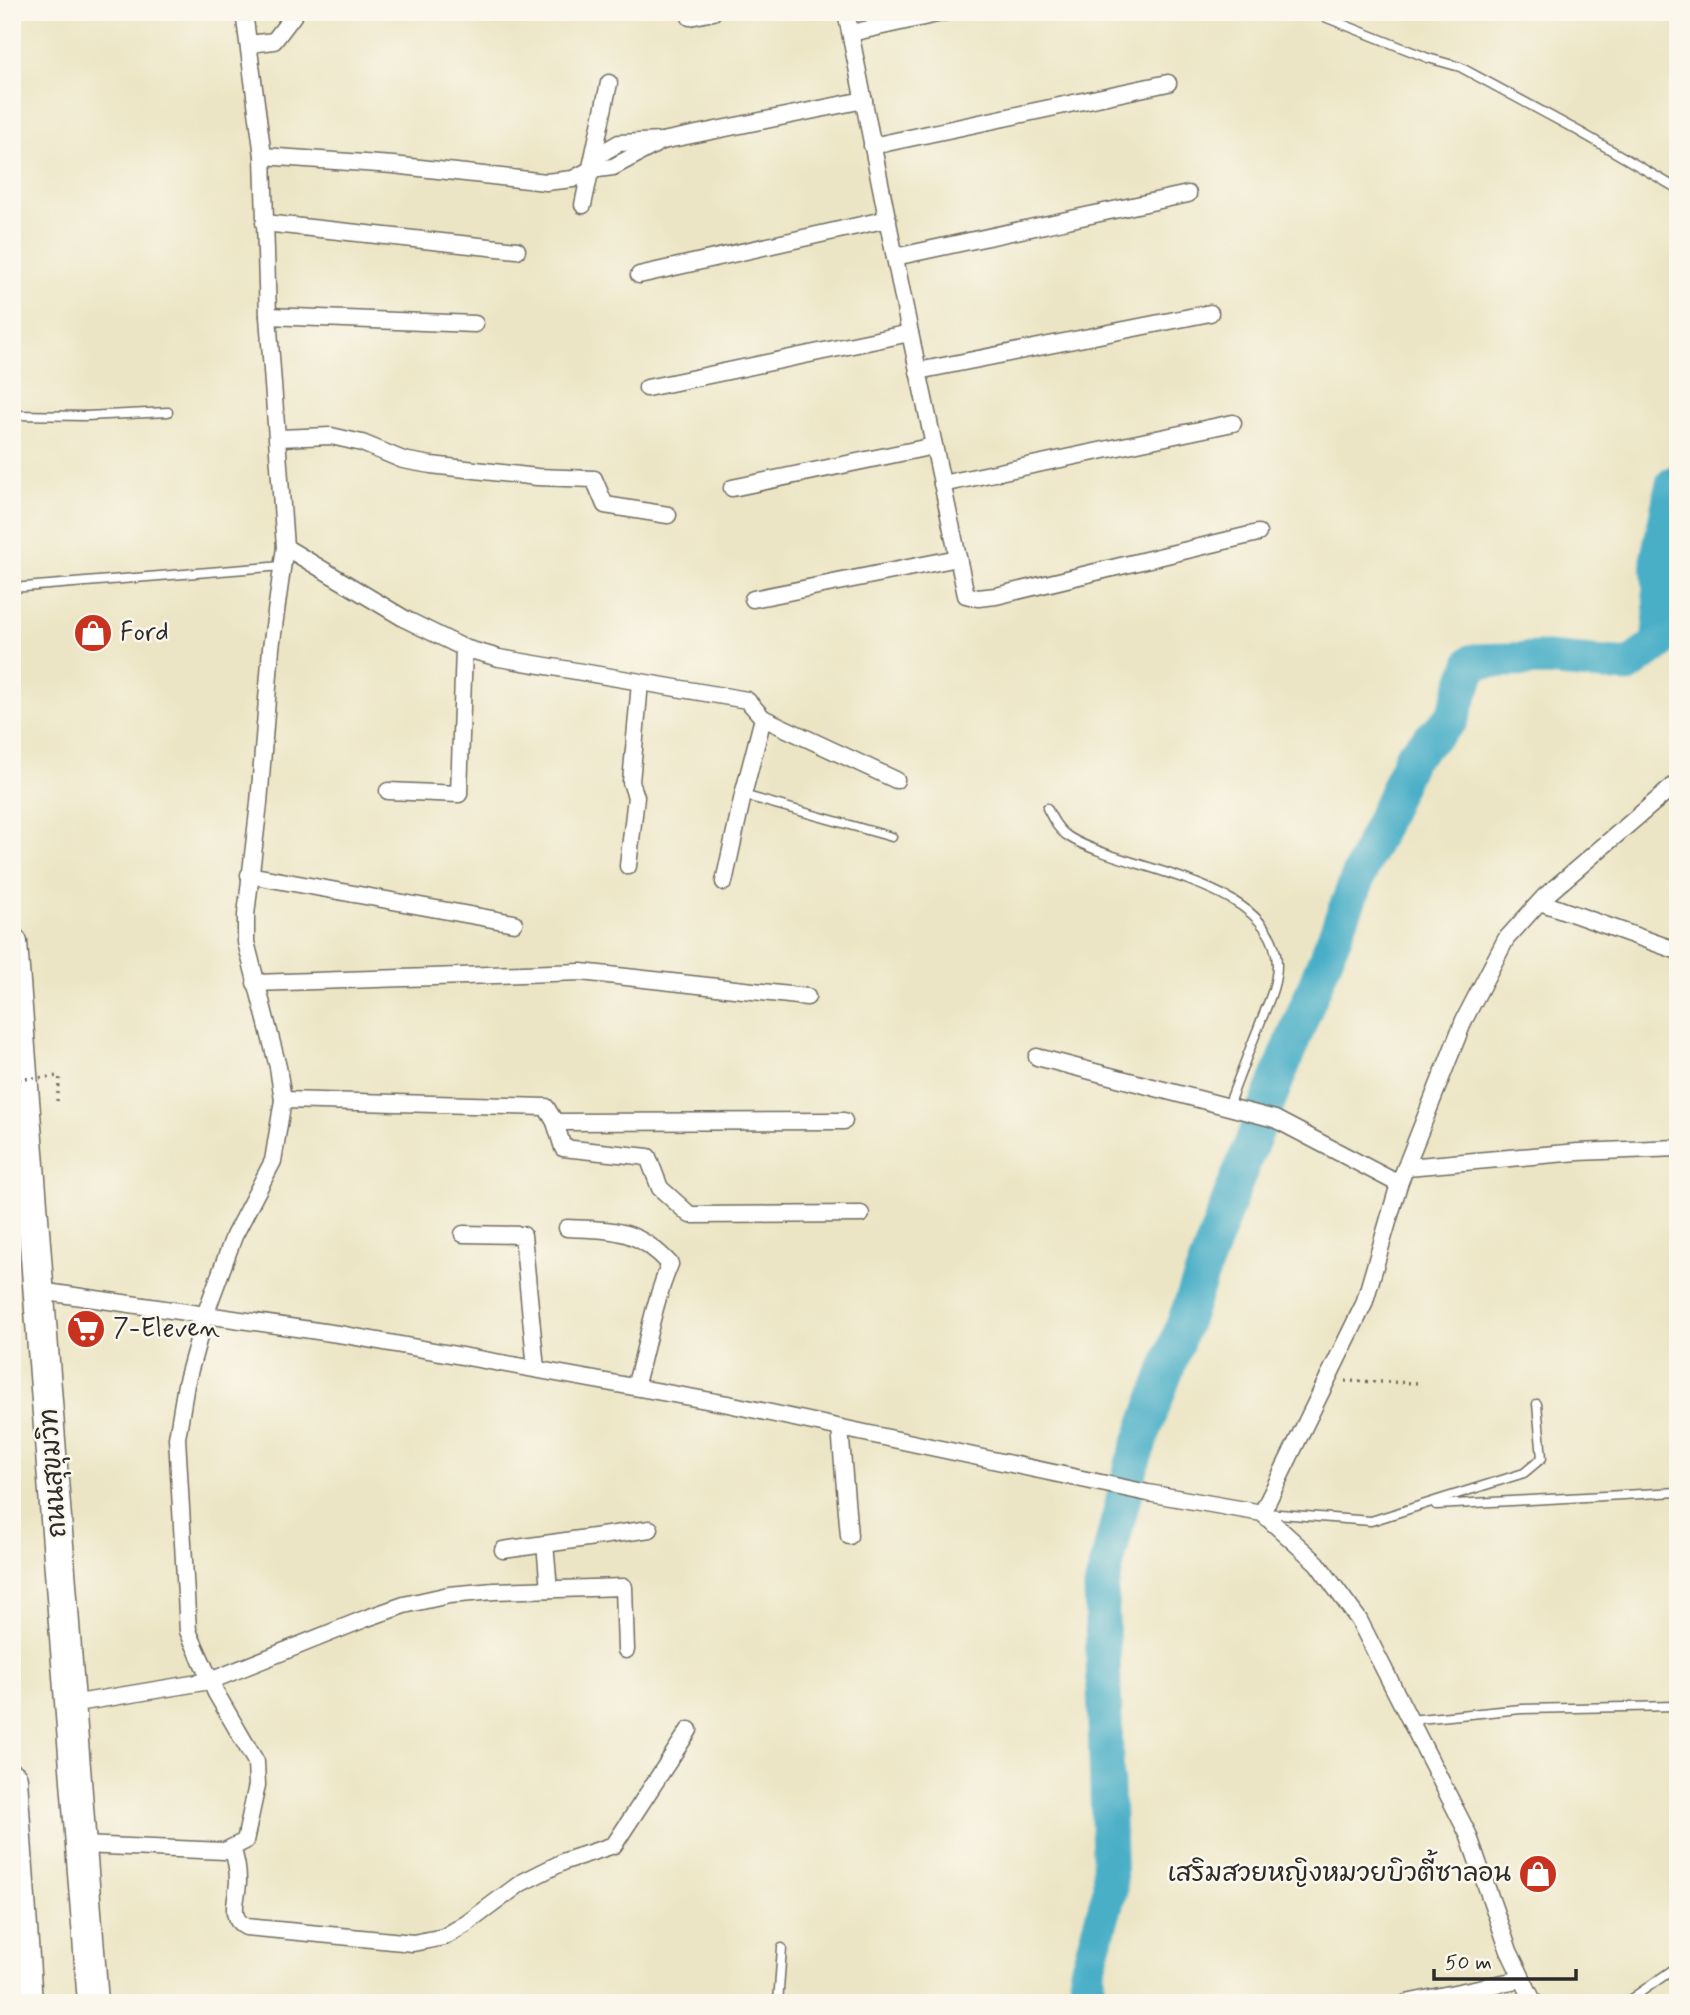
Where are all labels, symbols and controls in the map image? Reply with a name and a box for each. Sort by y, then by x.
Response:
shop icon: Ford [72,612,114,654]
place label: Ford [120,616,169,650]
supermarket icon: 7-Eleven [65,1308,107,1350]
place label: 7-Eleven [113,1312,220,1346]
street label: ถนนสุขุมวิท [33,1407,75,1539]
place label: เสริมสวยหญิงหมวยบิวตี้ซาลอน [1168,1849,1511,1891]
shop icon: เสริมสวยหญิงหมวยบิวตี้ซาลอน [1517,1853,1559,1895]
scale bar [1434,1938,1576,1982]
text: 50 m [1445,1949,1492,1977]

